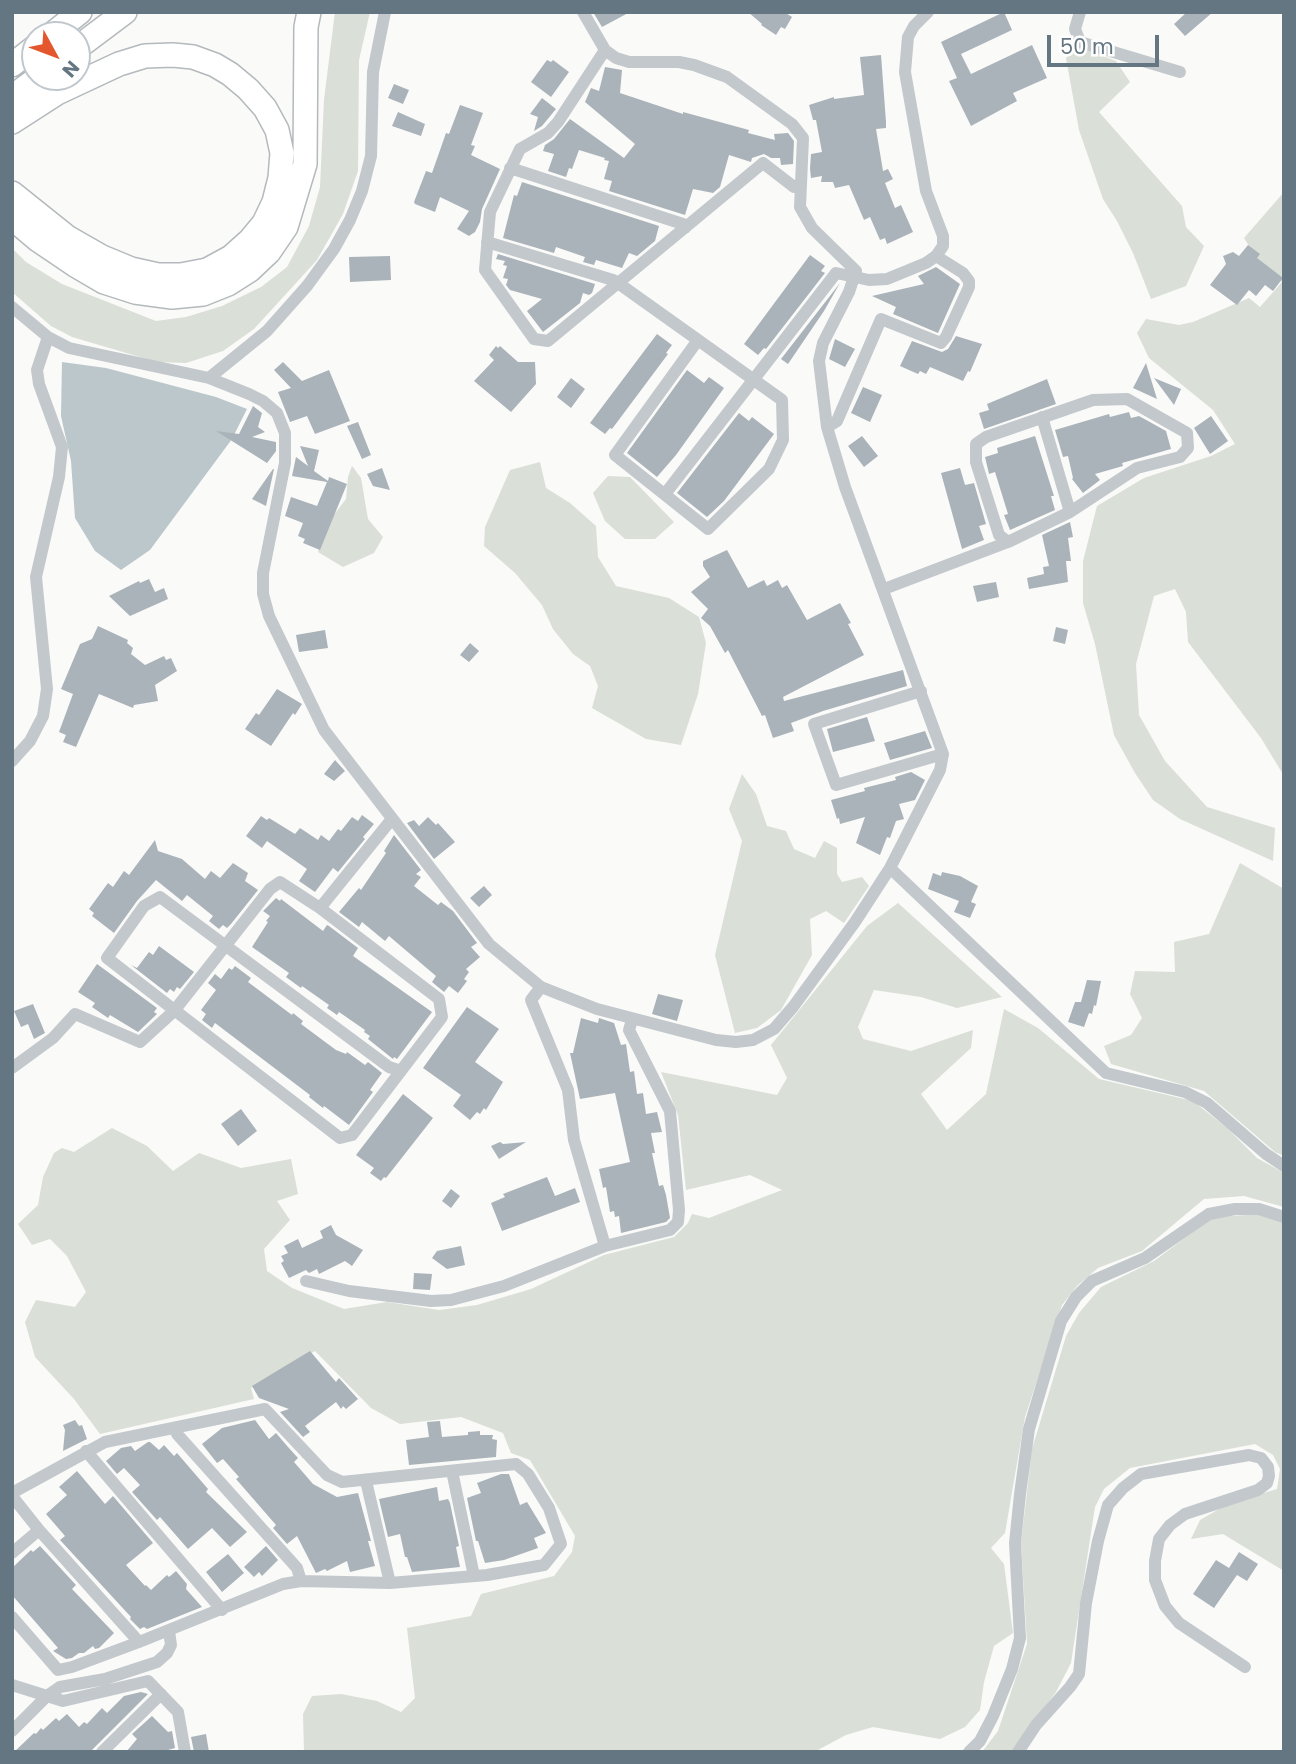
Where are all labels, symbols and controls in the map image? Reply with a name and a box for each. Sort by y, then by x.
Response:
north arrow [21,21,91,91]
scale bar [1051,21,1163,65]
text: 50 m [1060,32,1114,61]
text: N [56,55,86,83]

